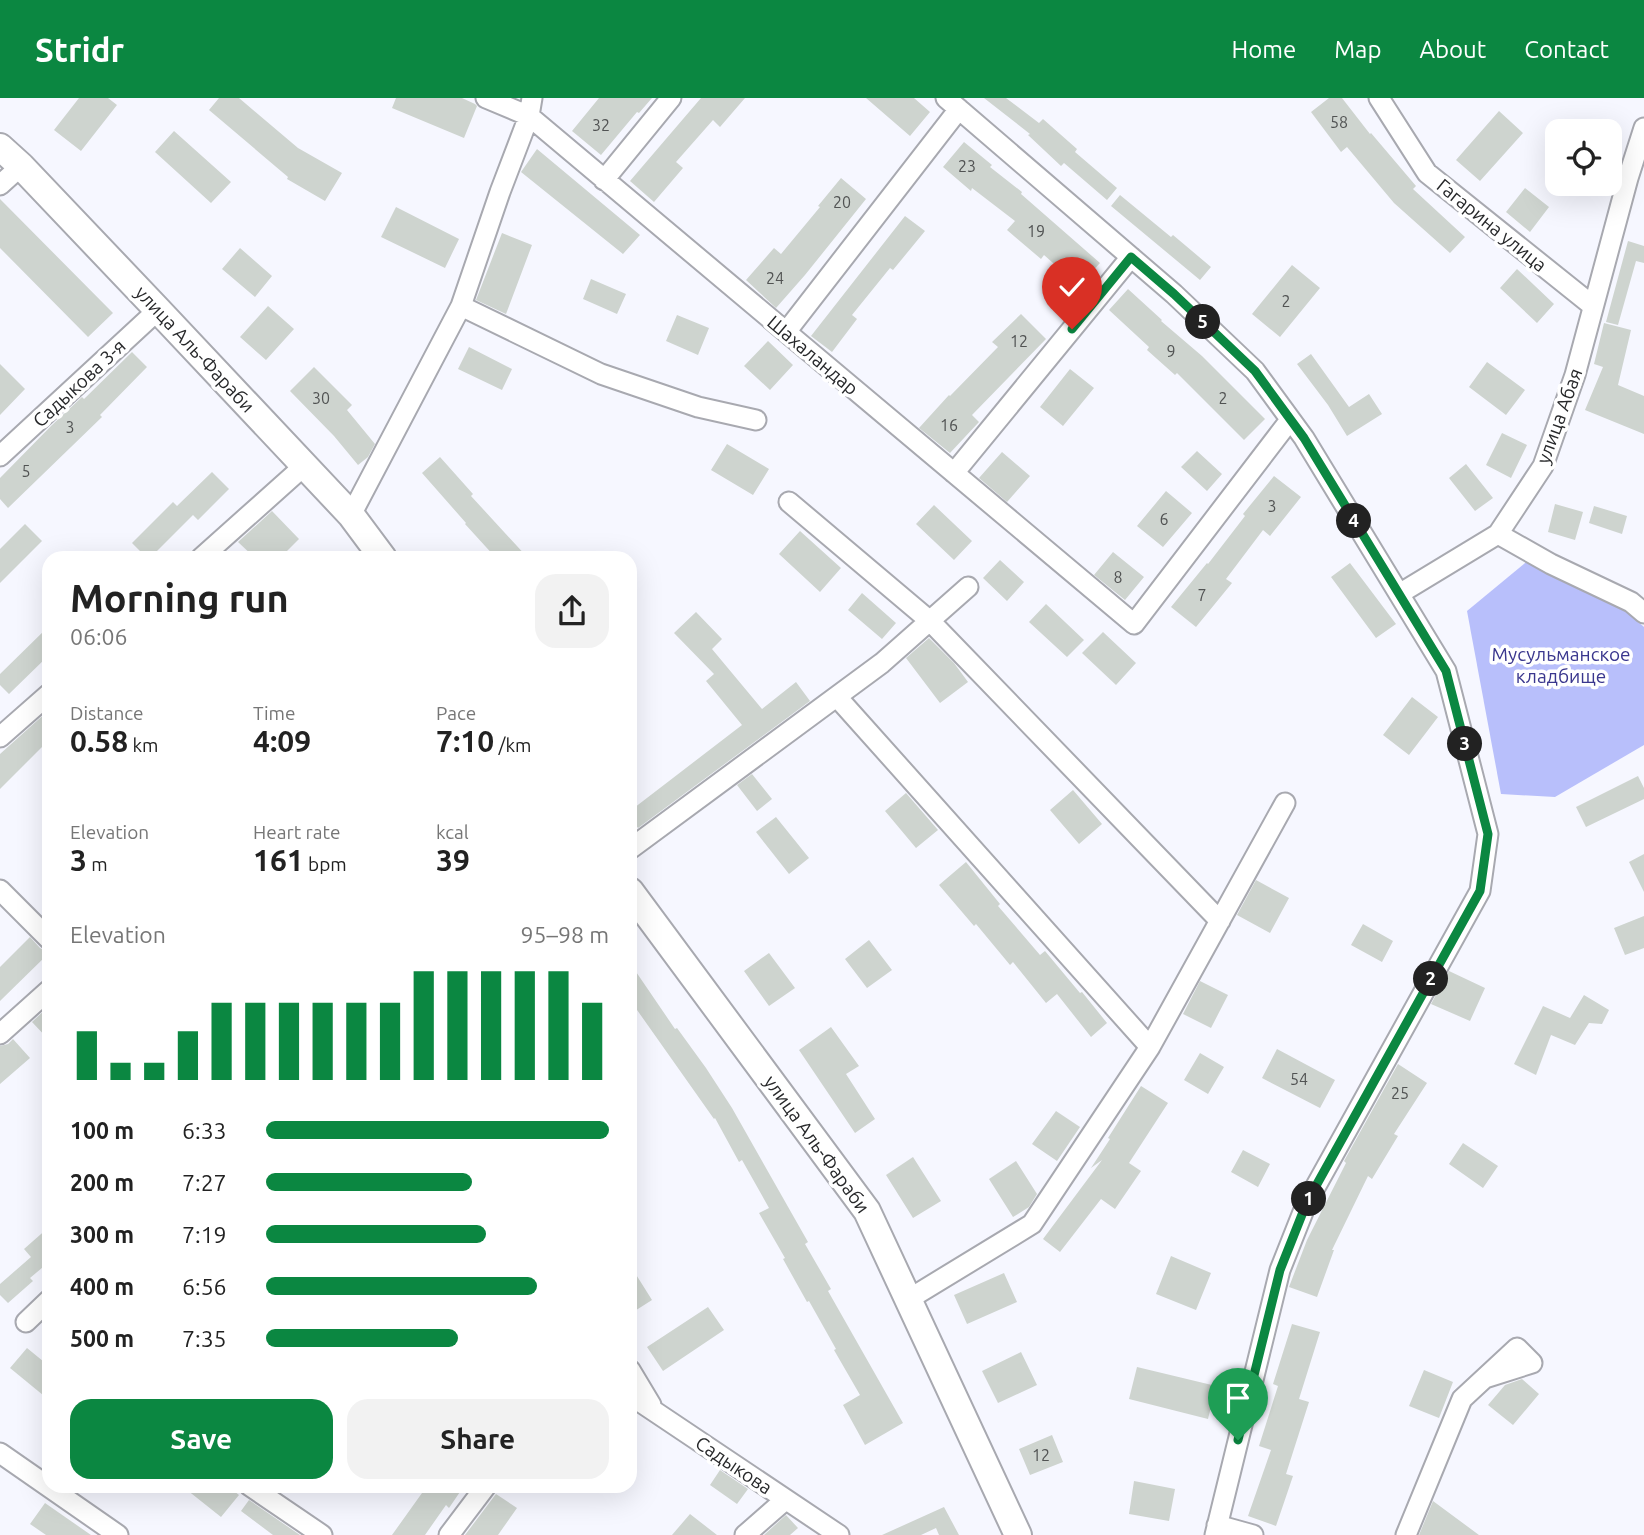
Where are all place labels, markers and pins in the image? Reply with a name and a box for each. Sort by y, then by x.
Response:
pin [1042,257,1102,329]
pin: 5 [1186,304,1220,340]
pin: 4 [1336,504,1372,538]
pin: 3 [1448,726,1482,762]
pin: 2 [1414,962,1448,996]
pin: 1 [1292,1182,1326,1216]
pin [1208,1368,1268,1440]

